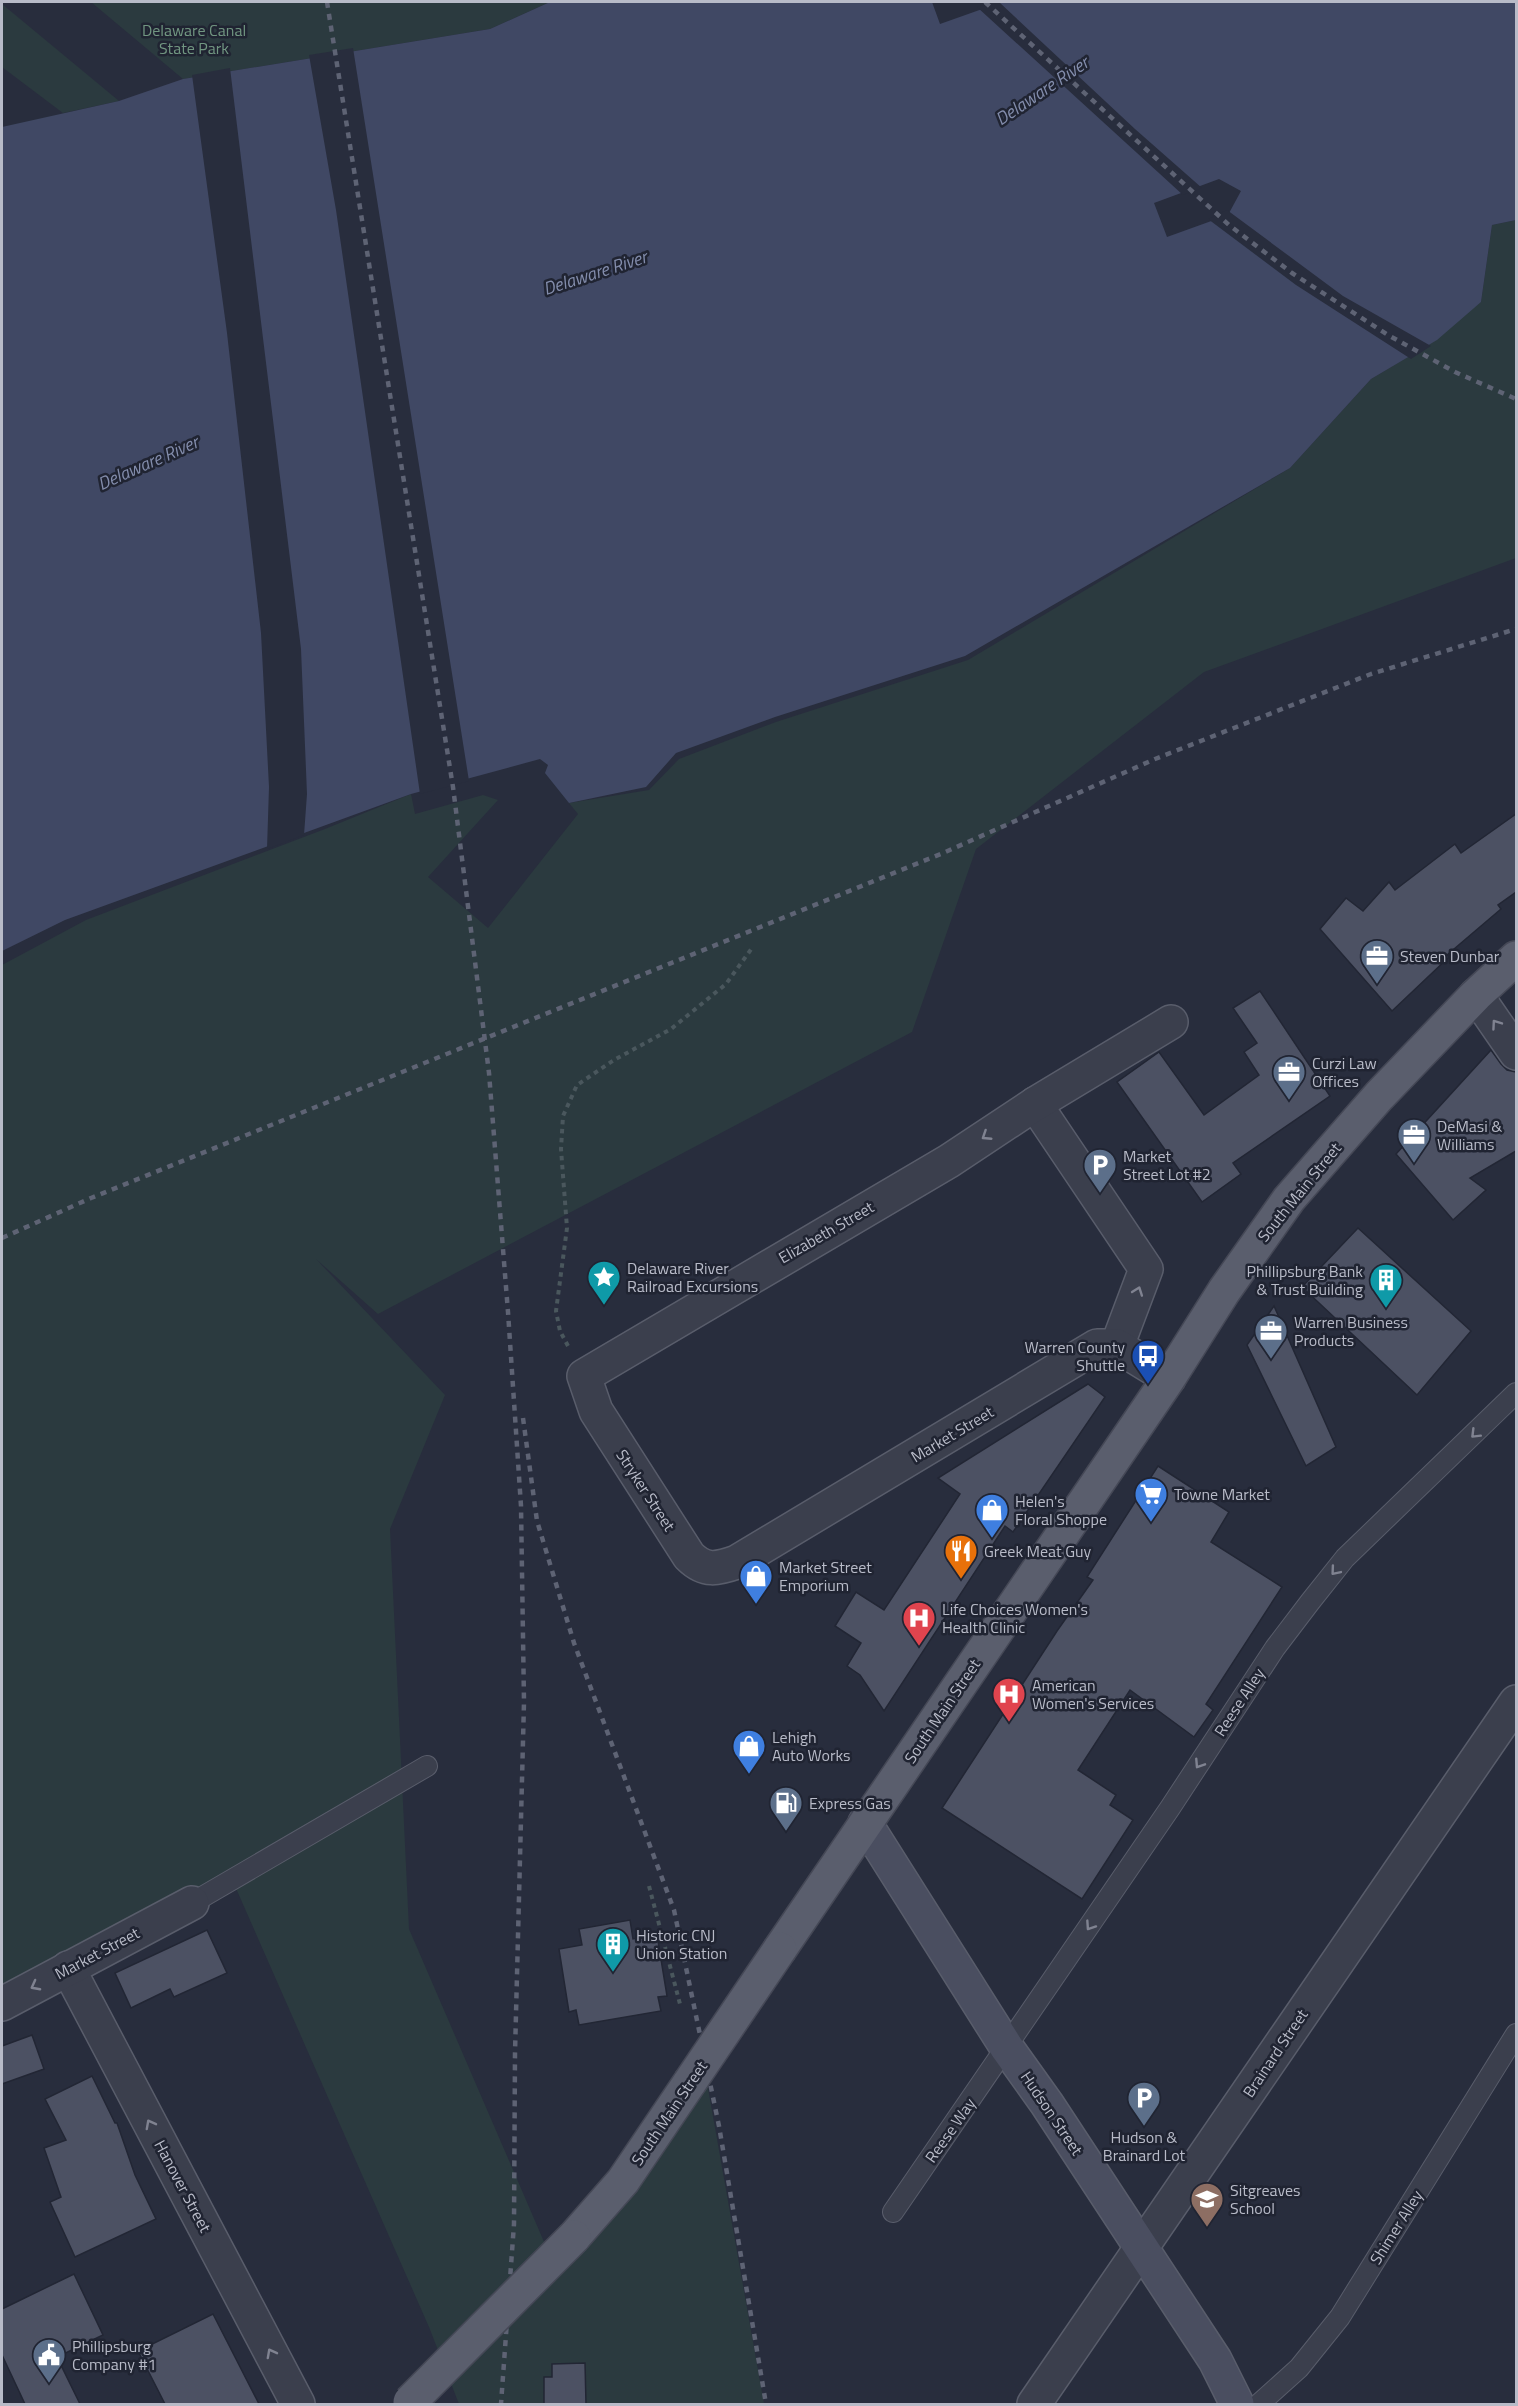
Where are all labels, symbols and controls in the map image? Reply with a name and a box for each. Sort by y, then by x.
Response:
park label: Delaware Canal State Park [142,18,246,60]
water label: Delaware River [990,48,1096,132]
water label: Delaware River [539,242,652,302]
water label: Delaware River [93,427,205,497]
office icon: Steven Dunbar [1359,938,1395,985]
place label: Steven Dunbar [1400,944,1500,968]
one-way arrow [1492,1020,1503,1031]
place label: Curzi Law Offices [1312,1051,1377,1093]
office icon: Curzi Law Offices [1271,1054,1307,1101]
place label: DeMasi & Williams [1437,1114,1502,1156]
office icon: DeMasi & Williams [1396,1117,1432,1164]
one-way arrow [982,1129,993,1140]
street label: South Main Street [1251,1137,1347,1247]
place label: Market Street Lot #2 [1123,1144,1211,1186]
parking icon: Market Street Lot #2 [1082,1147,1118,1194]
street label: Elizabeth Street [774,1195,879,1269]
place label: Delaware River Railroad Excursions [627,1256,758,1298]
place icon: Delaware River Railroad Excursions [586,1259,622,1306]
place label: Phillipsburg Bank & Trust Building [1246,1259,1363,1301]
building icon: Phillipsburg Bank & Trust Building [1368,1262,1404,1309]
one-way arrow [1131,1286,1144,1297]
place label: Warren Business Products [1294,1310,1408,1352]
office icon: Warren Business Products [1253,1313,1289,1360]
place label: Warren County Shuttle [1025,1335,1125,1377]
bus stop icon: Warren County Shuttle [1130,1338,1166,1385]
street label: Market Street [906,1400,998,1468]
one-way arrow [1471,1427,1482,1438]
street label: Stryker Street [611,1444,682,1536]
supermarket icon: Towne Market [1133,1476,1169,1523]
place label: Towne Market [1174,1482,1270,1506]
place label: Helen's Floral Shoppe [1015,1489,1107,1531]
shop icon: Helen's Floral Shoppe [974,1492,1010,1539]
restaurant icon: Greek Meat Guy [943,1533,979,1580]
place label: Greek Meat Guy [984,1539,1092,1563]
place label: Market Street Emporium [779,1555,872,1597]
shop icon: Market Street Emporium [738,1558,774,1605]
one-way arrow [1332,1564,1343,1575]
place label: Life Choices Women's Health Clinic [942,1597,1088,1639]
hospital icon: Life Choices Women's Health Clinic [901,1600,937,1647]
street label: South Main Street [898,1654,986,1768]
street label: Reese Alley [1208,1663,1270,1741]
place label: American Women's Services [1032,1673,1154,1715]
hospital icon: American Women's Services [991,1676,1027,1723]
place label: Lehigh Auto Works [772,1725,851,1767]
shop icon: Lehigh Auto Works [731,1728,767,1775]
one-way arrow [1195,1757,1206,1768]
fuel station icon: Express Gas [768,1785,804,1832]
place label: Express Gas [809,1791,891,1815]
one-way arrow [1086,1919,1097,1930]
street label: Market Street [50,1920,144,1985]
place label: Historic CNJ Union Station [636,1923,727,1965]
building icon: Historic CNJ Union Station [595,1926,631,1973]
one-way arrow [31,1979,41,1990]
street label: Brainard Street [1237,2004,1314,2102]
street label: South Main Street [625,2056,713,2170]
street label: Hudson Street [1015,2066,1089,2160]
parking icon: Hudson & Brainard Lot [1126,2080,1162,2127]
street label: Reese Way [919,2092,981,2167]
one-way arrow [146,2120,158,2131]
place label: Hudson & Brainard Lot [1103,2125,1186,2167]
street label: Hanover Street [149,2135,218,2237]
place label: Sitgreaves School [1230,2178,1300,2220]
school or university icon: Sitgreaves School [1189,2181,1225,2228]
street label: Shimer Alley [1364,2185,1429,2269]
place label: Phillipsburg Company #1 [72,2334,156,2376]
public building icon: Phillipsburg Company #1 [31,2337,67,2384]
one-way arrow [267,2348,278,2359]

